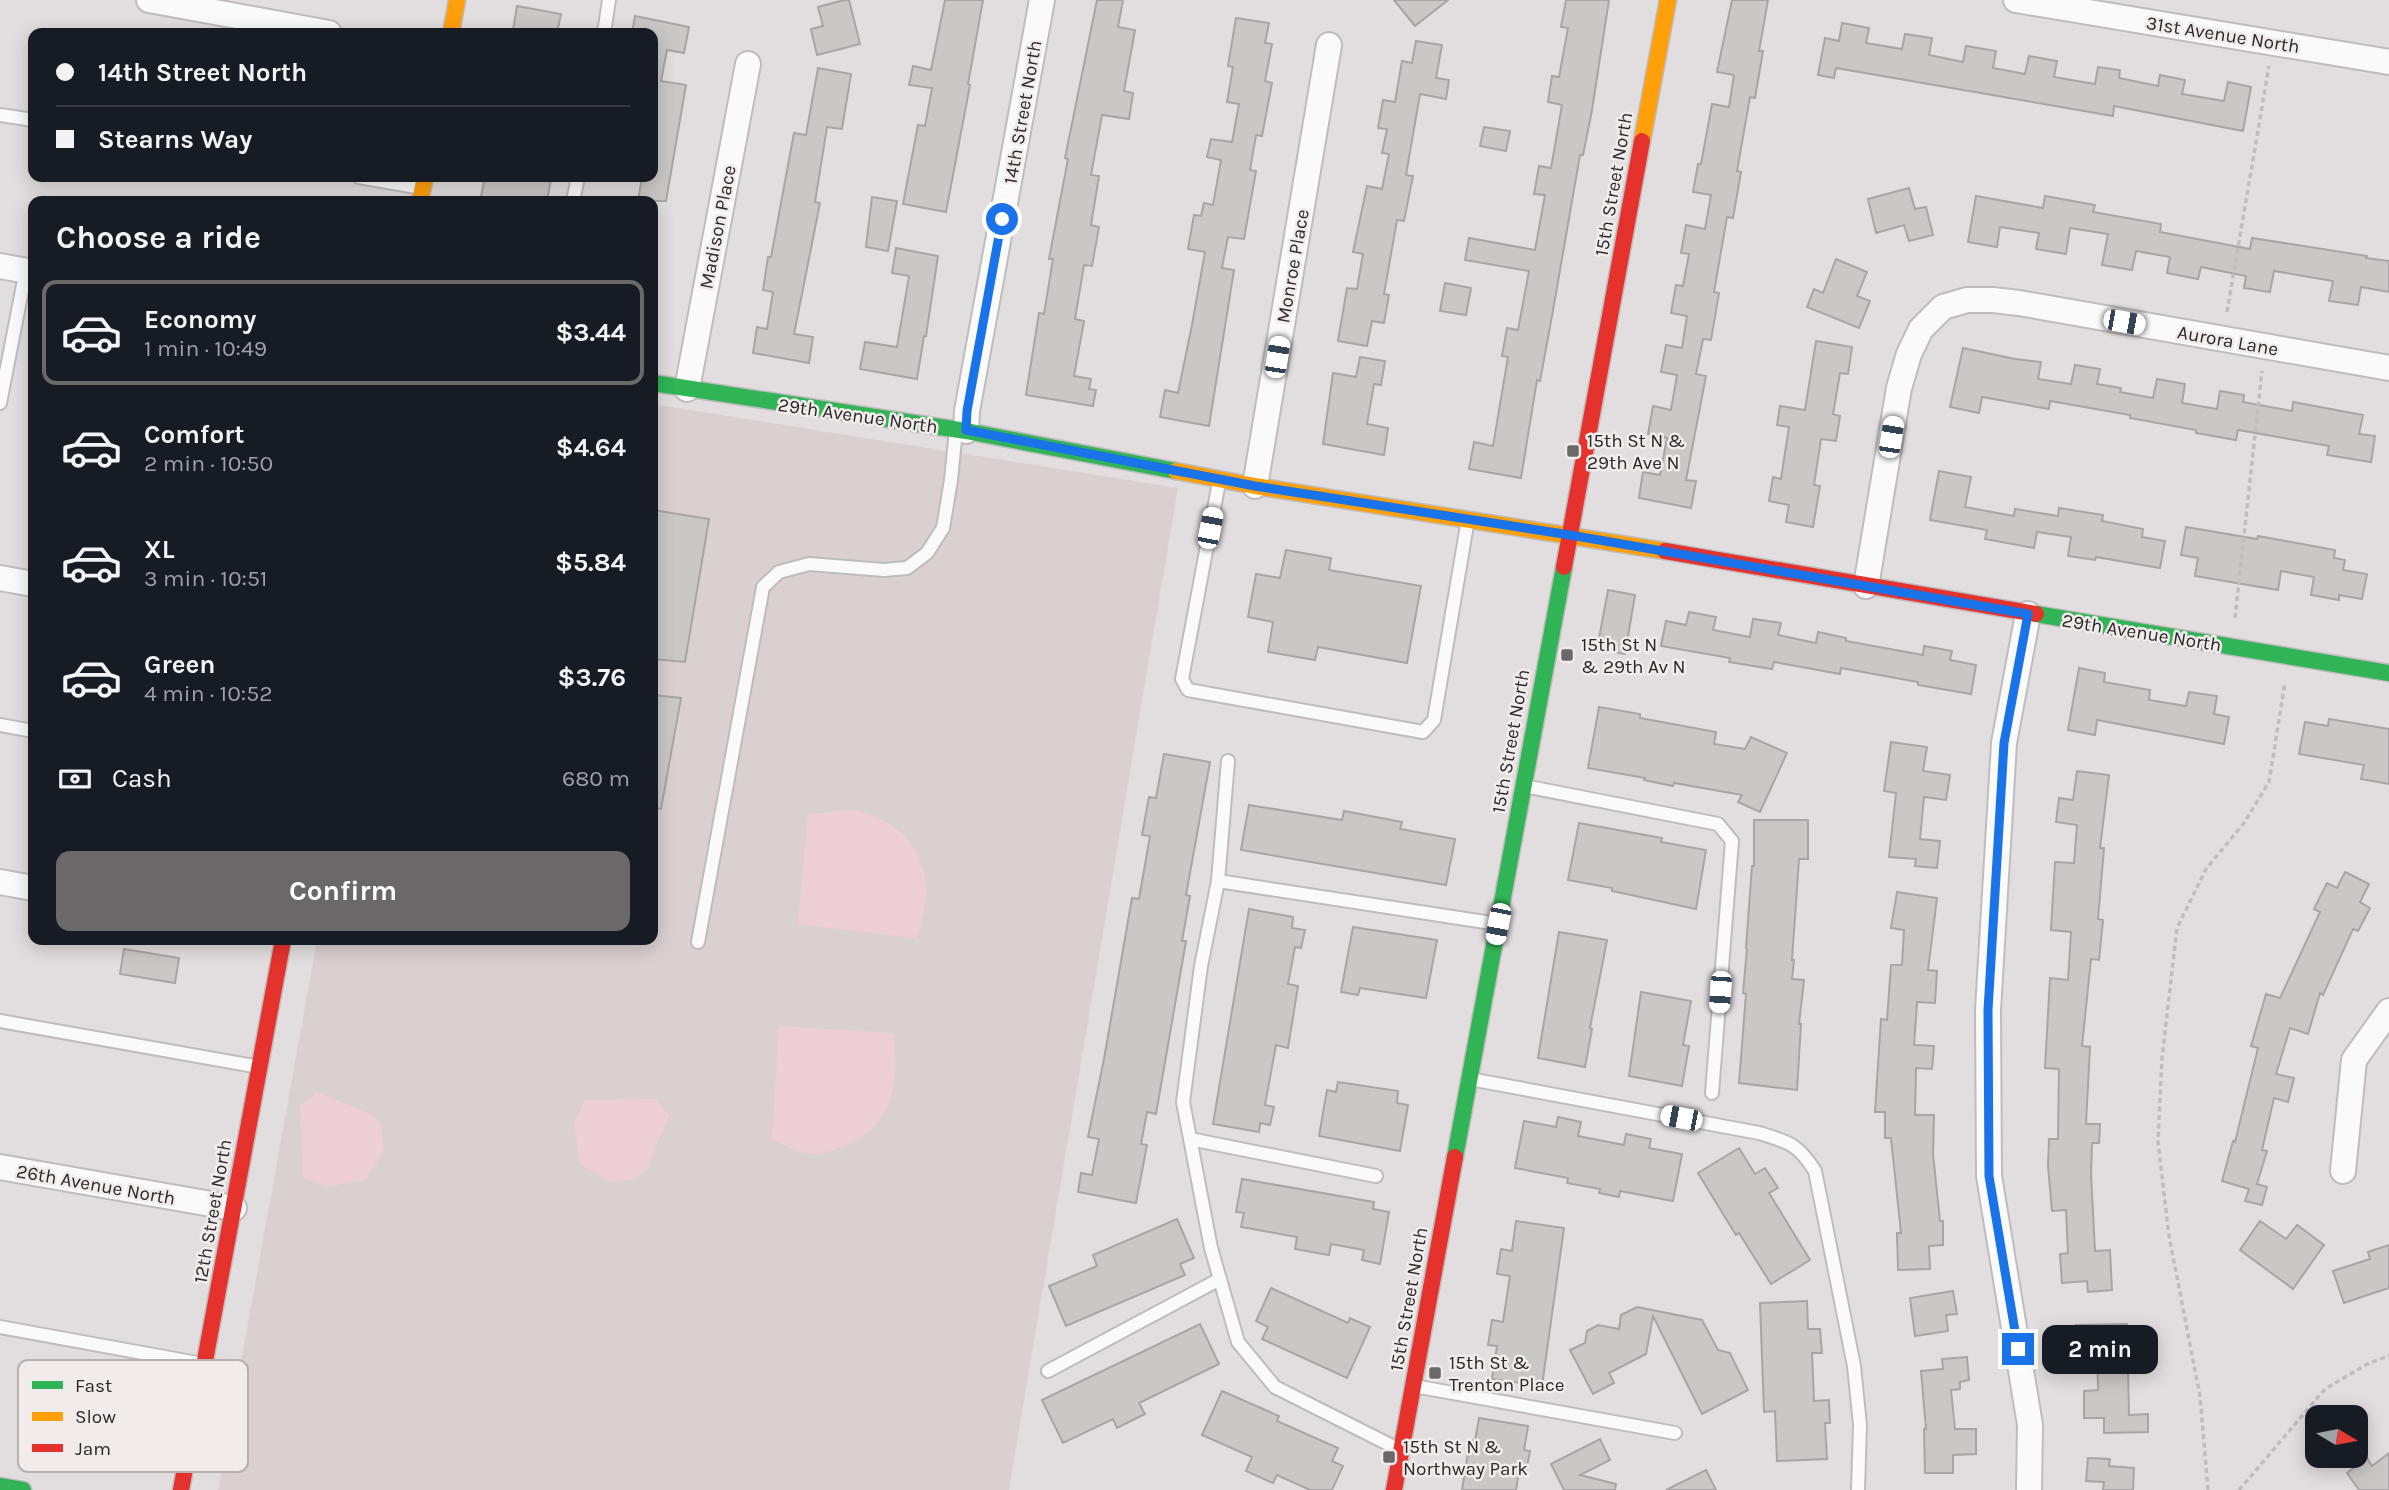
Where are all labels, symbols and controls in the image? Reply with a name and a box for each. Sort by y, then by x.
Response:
street label: 31st Avenue North [2145,12,2301,58]
street label: 14th Street North [1000,39,1046,186]
text: 14th Street North [98,57,307,88]
street label: 15th Street North [1591,111,1637,258]
text: Stearns Way [98,124,252,155]
street label: Madison Place [695,163,741,291]
route start [986,203,1018,235]
street label: Monroe Place [1272,207,1314,325]
text: Choose a ride [56,219,261,256]
icon: car [60,301,123,364]
text: Economy [144,304,256,335]
car [2102,308,2147,336]
text: $3.44 [555,317,626,348]
street label: Aurora Lane [2176,321,2280,361]
text: 1 min · 10:49 [144,335,267,362]
car [1264,335,1291,379]
street label: 29th Avenue North [777,394,939,438]
car [1878,415,1905,459]
icon: car [60,416,123,479]
text: Comfort [144,419,245,450]
place label: 15th St N & 29th Ave N [1587,430,1685,474]
text: $4.64 [556,432,626,463]
marker: 15th St N & 29th Ave N [1565,443,1581,459]
text: 2 min · 10:50 [144,450,273,477]
car [1196,505,1225,551]
icon: car [60,531,123,594]
text: XL [144,534,175,565]
text: $5.84 [555,547,626,578]
text: 3 min · 10:51 [144,565,267,592]
street label: 29th Avenue North [2061,610,2223,656]
place label: 15th St N & 29th Av N [1581,634,1686,678]
icon: car [60,646,123,709]
marker: 15th St N & 29th Av N [1559,647,1575,663]
text: Green [144,649,216,680]
text: $3.76 [558,662,626,693]
street label: 15th Street North [1488,668,1534,815]
text: 4 min · 10:52 [144,680,272,707]
icon: cash [56,760,94,798]
text: Cash [112,763,172,794]
text: 680 m [562,765,630,792]
button: Confirm [56,851,630,931]
car [1484,901,1513,947]
car [1709,970,1732,1014]
car [1659,1104,1704,1132]
street label: 12th Street North [189,1137,236,1285]
street label: 26th Avenue North [15,1160,177,1210]
street label: 15th Street North [1386,1226,1432,1373]
callout: 2 min [2042,1324,2158,1374]
route end [2002,1333,2034,1365]
text: 2 min [2068,1336,2132,1363]
place label: 15th St & Trenton Place [1449,1352,1565,1396]
legend [18,1360,248,1472]
marker: 15th St & Trenton Place [1427,1365,1443,1381]
text: Fast [75,1375,112,1397]
north arrow [2305,1405,2368,1468]
map controls [2305,1405,2368,1468]
text: Slow [75,1406,116,1428]
place label: 15th St N & Northway Park [1403,1436,1528,1480]
text: Jam [75,1438,111,1460]
marker: 15th St N & Northway Park [1381,1449,1397,1465]

